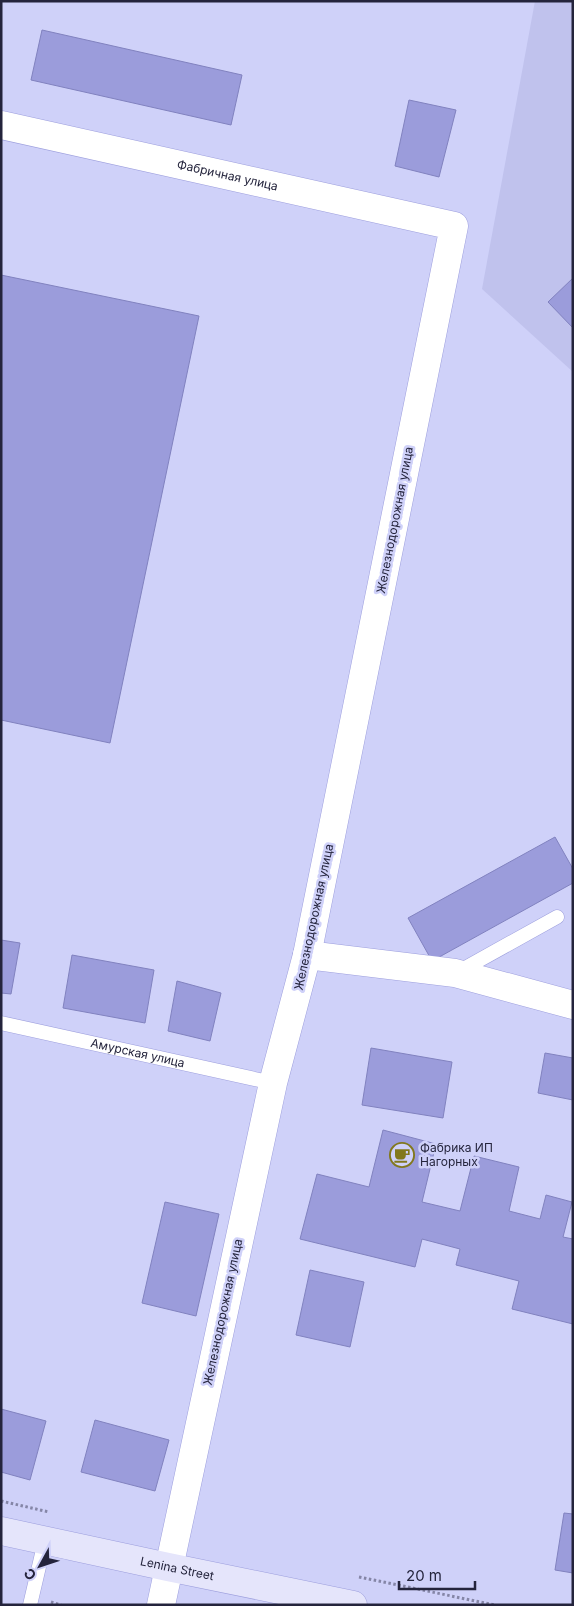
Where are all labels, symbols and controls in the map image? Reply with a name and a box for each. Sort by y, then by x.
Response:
street label: Фабричная улица [176,156,280,194]
street label: Железнодорожная улица [373,445,416,594]
street label: Железнодорожная улица [291,842,336,991]
street label: Амурская улица [89,1035,186,1070]
place label: Фабрика ИП Нагорных [420,1140,493,1169]
cafe icon: Фабрика ИП Нагорных [389,1142,415,1168]
street label: Железнодорожная улица [200,1237,245,1386]
north arrow [15,1541,65,1591]
street label: Lenina Street [139,1553,215,1583]
scale bar [399,1558,475,1590]
text: С [20,1565,39,1584]
text: 20 m [406,1566,442,1585]

